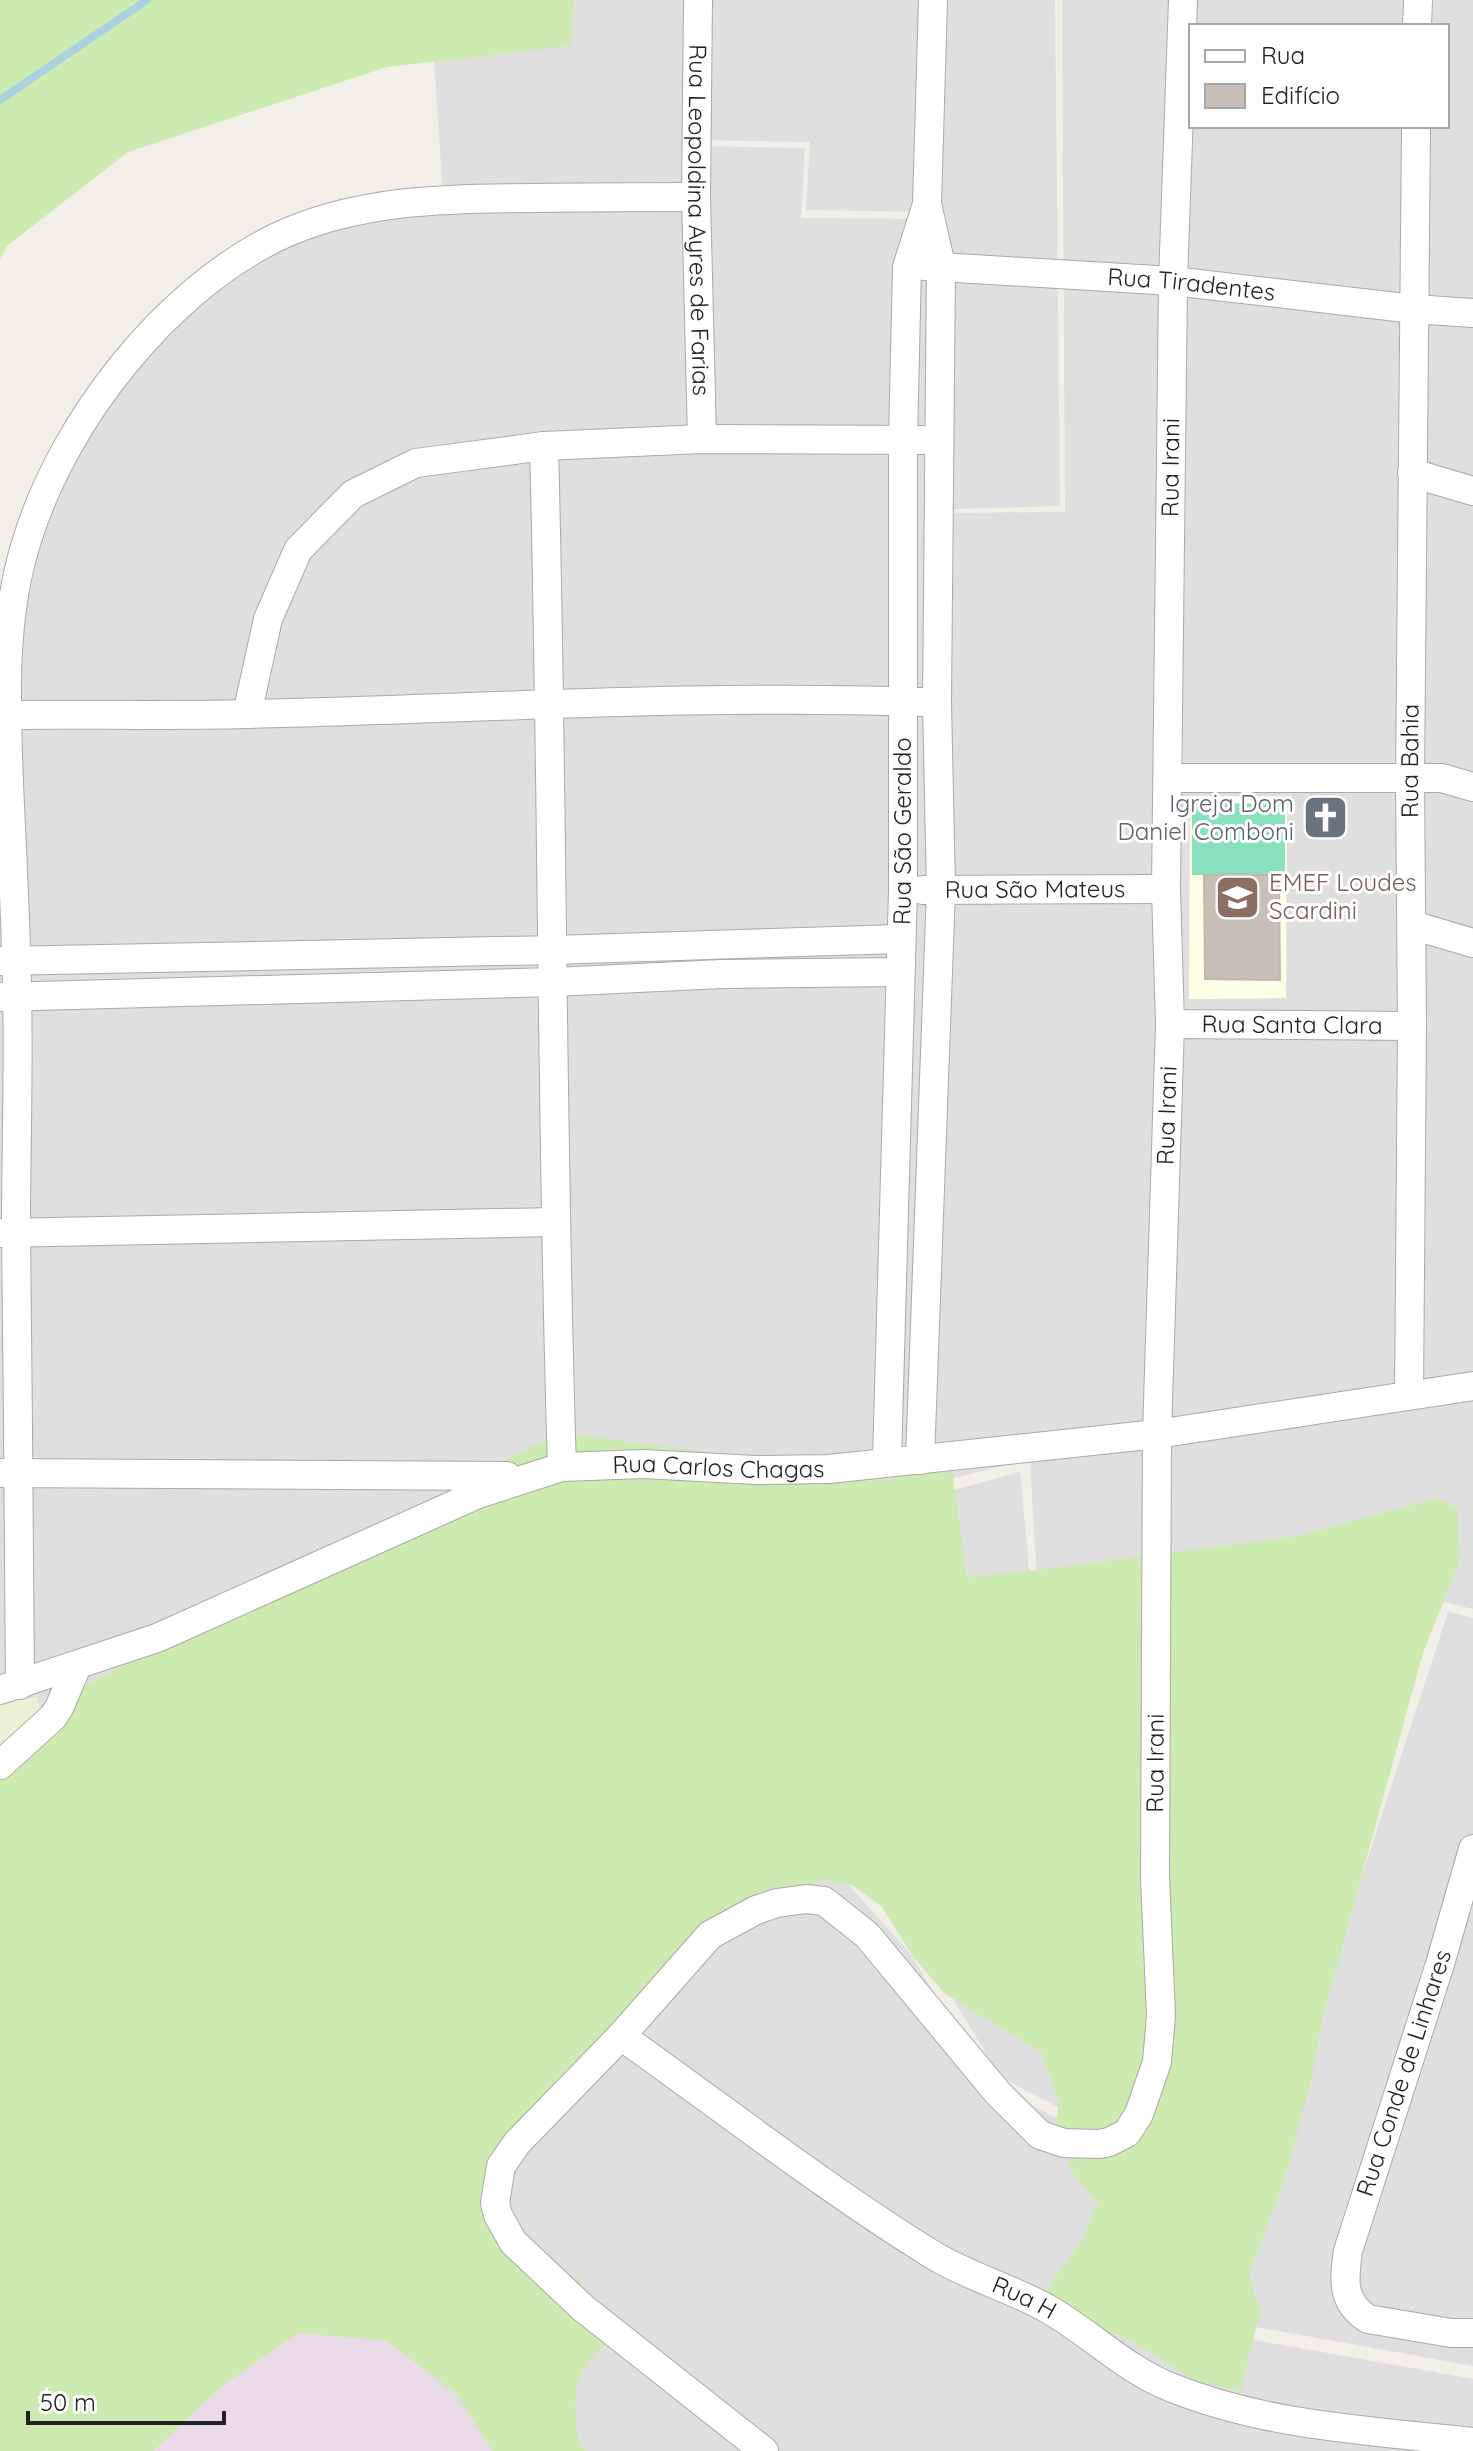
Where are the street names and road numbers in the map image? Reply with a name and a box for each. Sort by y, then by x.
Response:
street label: Rua Leopoldina Ayres de Farias [682,44,717,396]
street label: Rua Tiradentes [1107,261,1277,307]
street label: Rua Irani [1154,418,1185,517]
street label: Rua Bahia [1394,704,1425,818]
street label: Rua São Geraldo [886,737,917,926]
street label: Rua São Mateus [945,873,1125,904]
street label: Rua Santa Clara [1201,1008,1383,1040]
street label: Rua Irani [1150,1065,1183,1165]
street label: Rua Carlos Chagas [612,1448,825,1484]
street label: Rua Irani [1139,1714,1170,1813]
street label: Rua Conde de Linhares [1349,1946,1457,2200]
street label: Rua H [988,2269,1062,2325]

